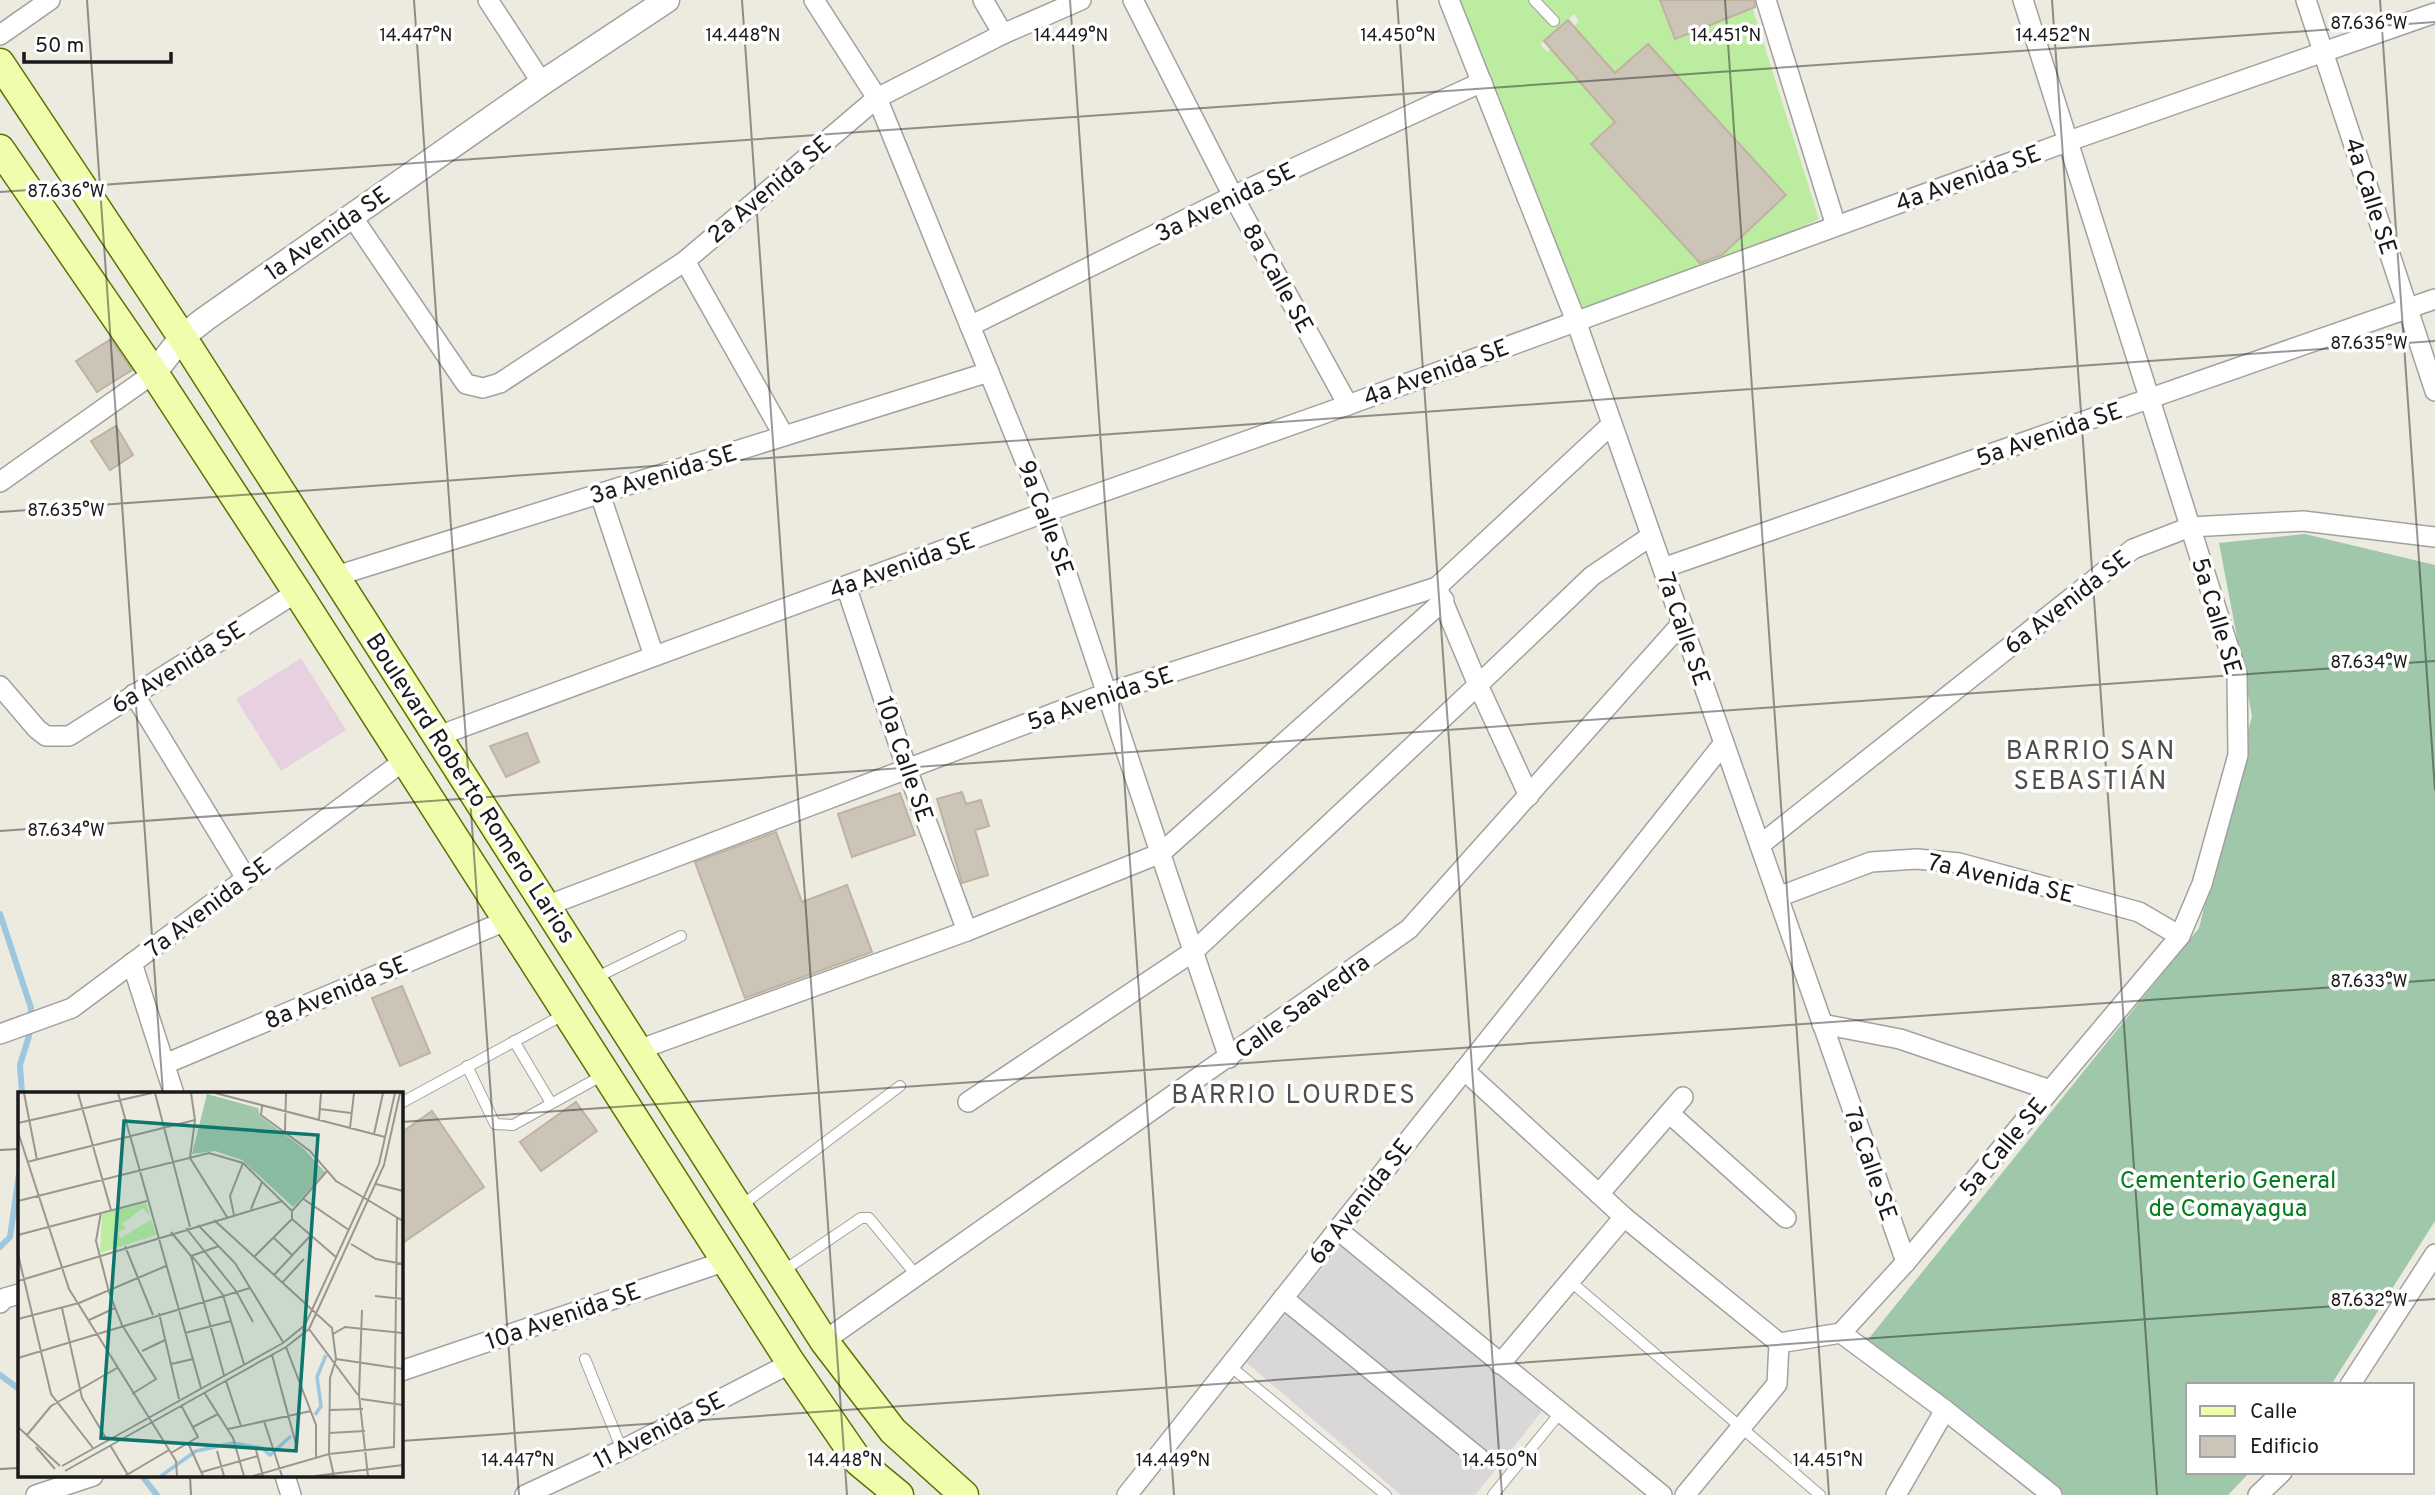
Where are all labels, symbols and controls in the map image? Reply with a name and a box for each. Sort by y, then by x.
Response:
text: 87.636°W [2330,13,2408,36]
scale bar [24,21,172,65]
text: 14.447°N [379,25,453,48]
text: 14.448°N [705,25,781,48]
text: 14.449°N [1034,25,1108,48]
text: 14.450°N [1360,25,1436,48]
text: 14.451°N [1691,25,1761,48]
text: 14.452°N [2016,25,2090,48]
text: 50 m [35,33,84,60]
street label: 2a Avenida SE [702,130,838,251]
street label: 4a Calle SE [2336,134,2402,259]
street label: 4a Avenida SE [1892,140,2046,220]
street label: 3a Avenida SE [1151,157,1301,251]
street label: 1a Avenida SE [260,180,397,289]
text: 87.636°W [27,181,105,204]
street label: 8a Calle SE [1234,219,1319,339]
text: 87.635°W [2330,333,2408,356]
street label: 4a Avenida SE [1360,334,1514,414]
street label: 5a Avenida SE [1973,397,2127,475]
street label: 3a Avenida SE [586,439,741,513]
street label: 9a Calle SE [1009,457,1079,580]
text: 87.635°W [27,500,105,523]
street label: 4a Avenida SE [826,527,980,607]
street label: 6a Avenida SE [1999,545,2137,662]
street label: 5a Calle SE [2183,554,2247,679]
street label: 7a Calle SE [1649,569,1716,690]
street label: 6a Avenida SE [107,616,252,722]
street label: Boulevard Roberto Romero Larios [358,628,581,950]
text: 87.634°W [2330,652,2408,675]
street label: 5a Avenida SE [1024,661,1178,739]
street label: 10a Calle SE [868,693,939,826]
district label: BARRIO SAN SEBASTIÁN [2006,736,2176,799]
text: 87.634°W [27,820,105,843]
street label: 7a Avenida SE [1924,849,2077,911]
street label: 7a Avenida SE [140,852,278,966]
street label: Calle Saavedra [1230,949,1376,1067]
street label: 8a Avenida SE [261,950,413,1037]
text: 87.633°W [2330,971,2408,994]
district label: BARRIO LOURDES [1171,1080,1417,1113]
inset map [18,1092,402,1478]
street label: 5a Calle SE [1954,1092,2055,1204]
street label: 7a Calle SE [1836,1104,1903,1225]
street label: 6a Avenida SE [1303,1133,1420,1271]
park label: Cementerio General de Comayagua [2120,1167,2336,1225]
street label: 10a Avenida SE [482,1277,645,1358]
text: 87.632°W [2330,1290,2408,1313]
legend [2186,1383,2414,1474]
street label: 11 Avenida SE [589,1386,730,1478]
text: Calle [2250,1399,2297,1426]
text: Edificio [2250,1434,2319,1461]
text: 14.447°N [481,1450,555,1473]
text: 14.448°N [807,1450,883,1473]
text: 14.449°N [1136,1450,1210,1473]
text: 14.450°N [1462,1450,1538,1473]
text: 14.451°N [1793,1450,1863,1473]

